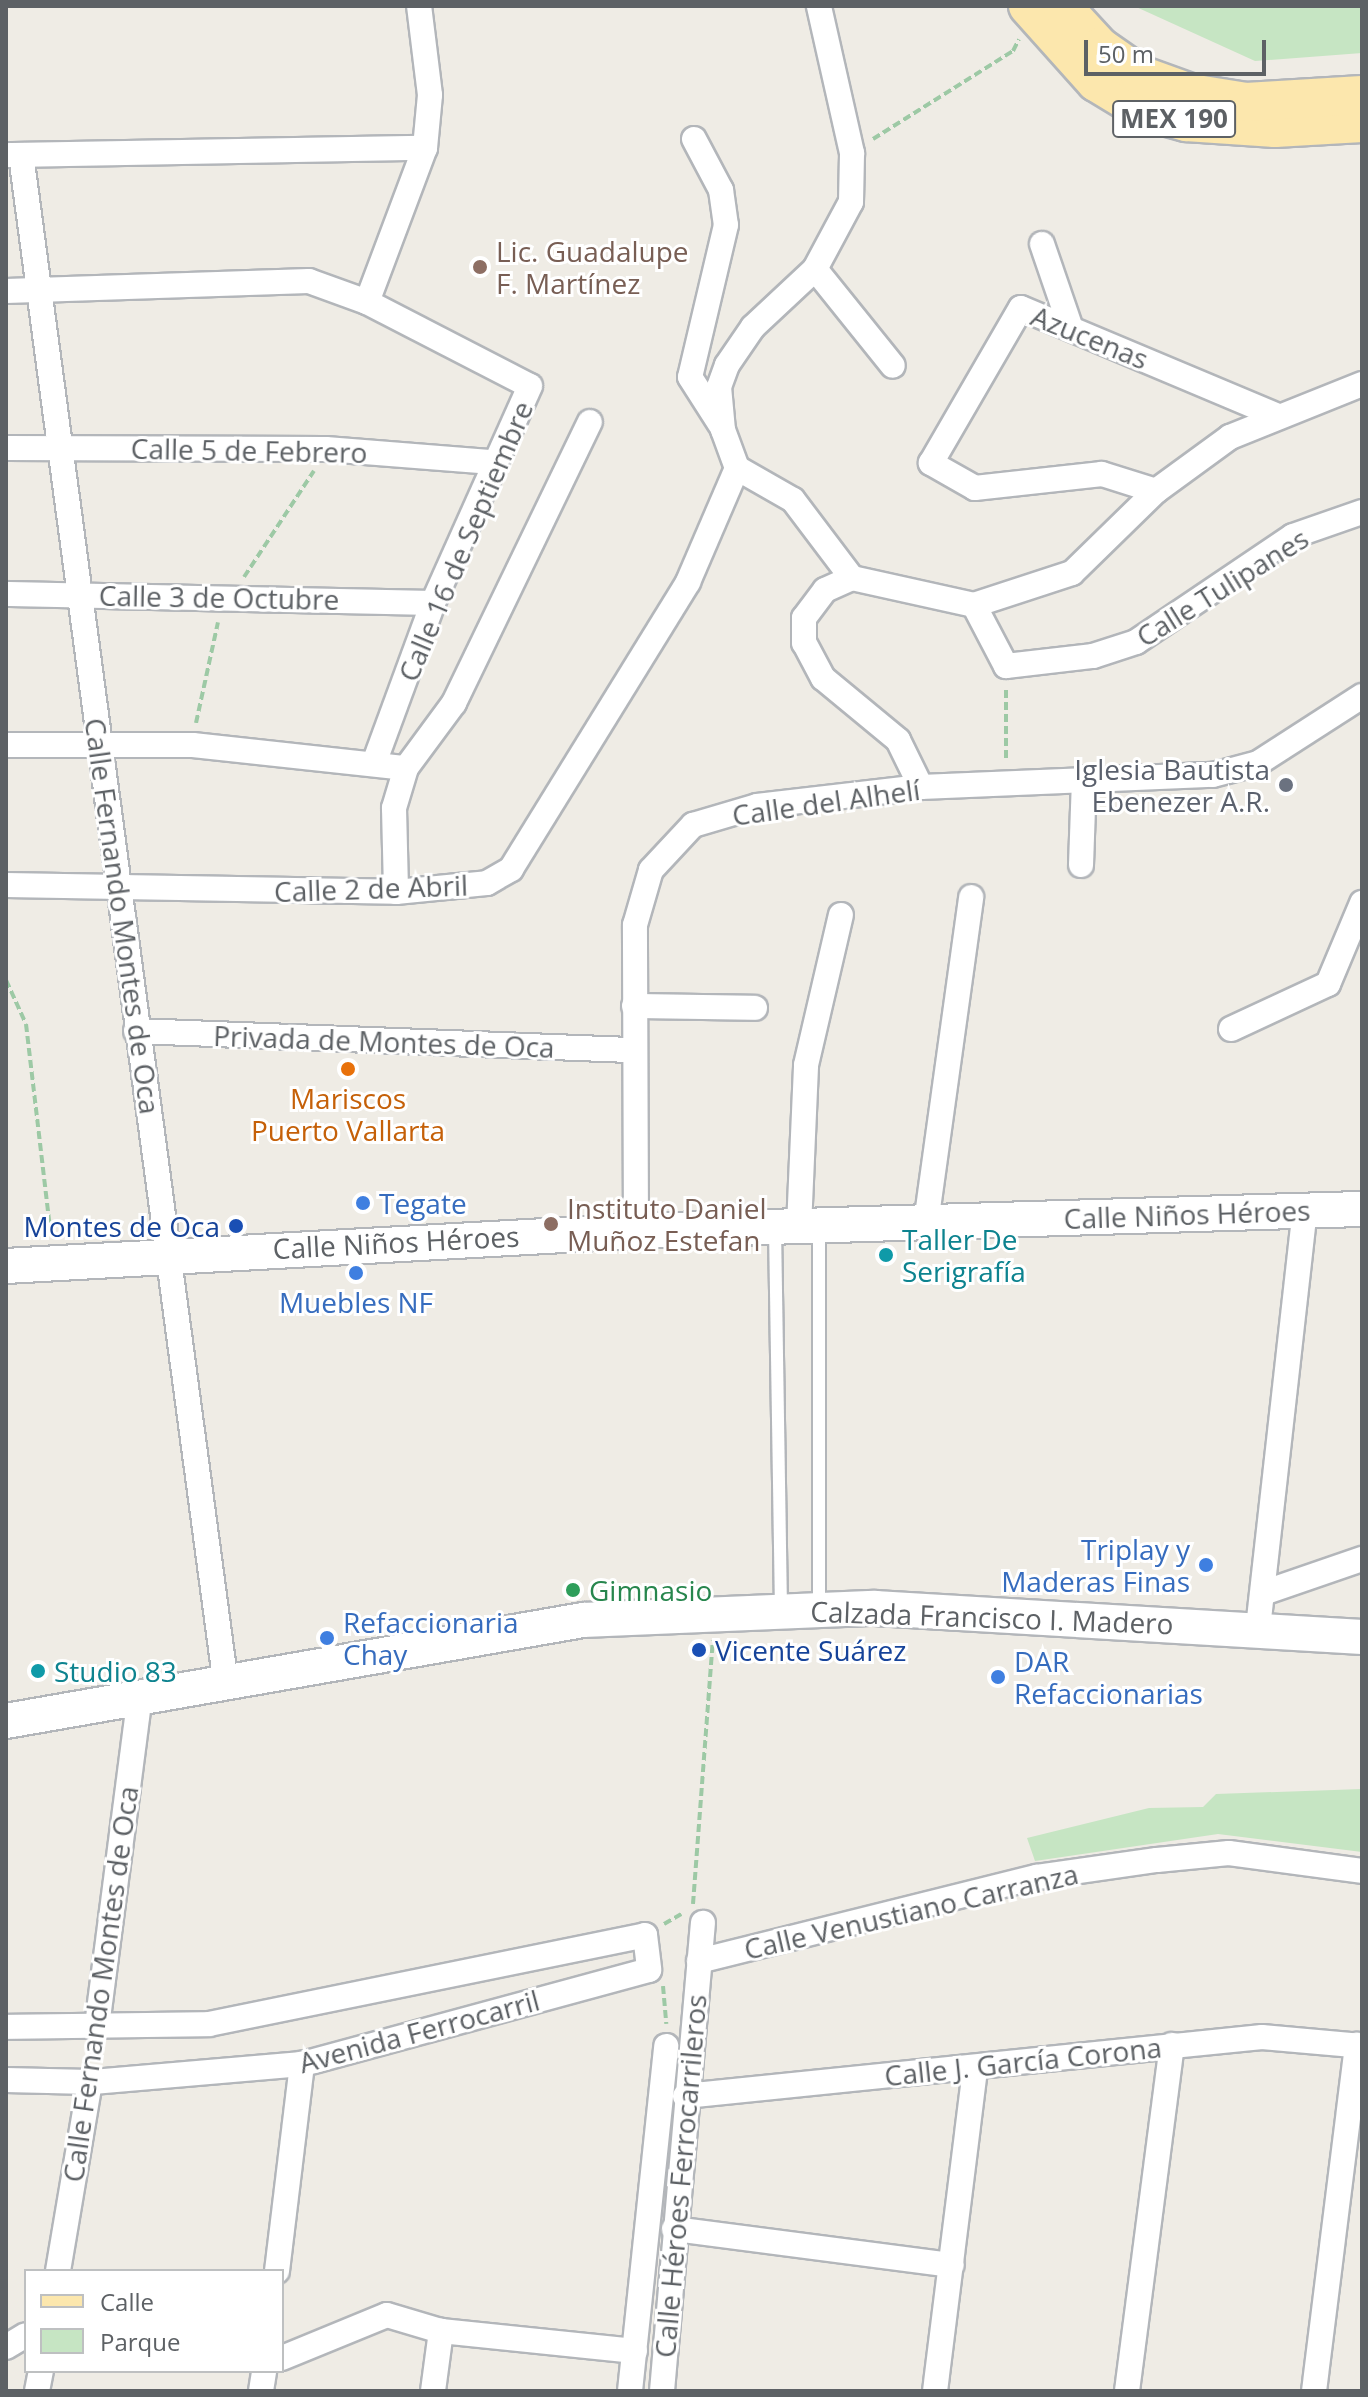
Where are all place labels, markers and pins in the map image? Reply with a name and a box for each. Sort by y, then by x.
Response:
place label: Lic. Guadalupe F. Martínez [496,234,689,300]
marker: Lic. Guadalupe F. Martínez [471,258,489,276]
place label: Iglesia Bautista Ebenezer A.R. [1074,752,1270,818]
marker: Iglesia Bautista Ebenezer A.R. [1277,776,1295,794]
marker: Mariscos Puerto Vallarta [339,1060,357,1078]
place label: Mariscos Puerto Vallarta [251,1081,445,1147]
place label: Tegate [379,1186,467,1220]
place label: Instituto Daniel Muñoz Estefan [567,1191,767,1257]
marker: Tegate [354,1194,372,1212]
place label: Montes de Oca [24,1209,220,1243]
marker: Instituto Daniel Muñoz Estefan [542,1215,560,1233]
marker: Montes de Oca [227,1217,245,1235]
place label: Taller De Serigrafía [902,1222,1026,1288]
marker: Taller De Serigrafía [877,1246,895,1264]
marker: Muebles NF [347,1264,365,1282]
place label: Muebles NF [279,1285,433,1319]
place label: Triplay y Maderas Finas [1001,1532,1190,1598]
marker: Triplay y Maderas Finas [1197,1556,1215,1574]
place label: Gimnasio [589,1573,712,1607]
marker: Gimnasio [564,1581,582,1599]
place label: Refaccionaria Chay [343,1605,519,1671]
marker: Refaccionaria Chay [318,1629,336,1647]
place label: Vicente Suárez [715,1633,906,1667]
marker: Vicente Suárez [690,1641,708,1659]
place label: DAR Refaccionarias [1014,1644,1203,1710]
place label: Studio 83 [54,1654,177,1688]
marker: Studio 83 [29,1662,47,1680]
marker: DAR Refaccionarias [989,1668,1007,1686]

